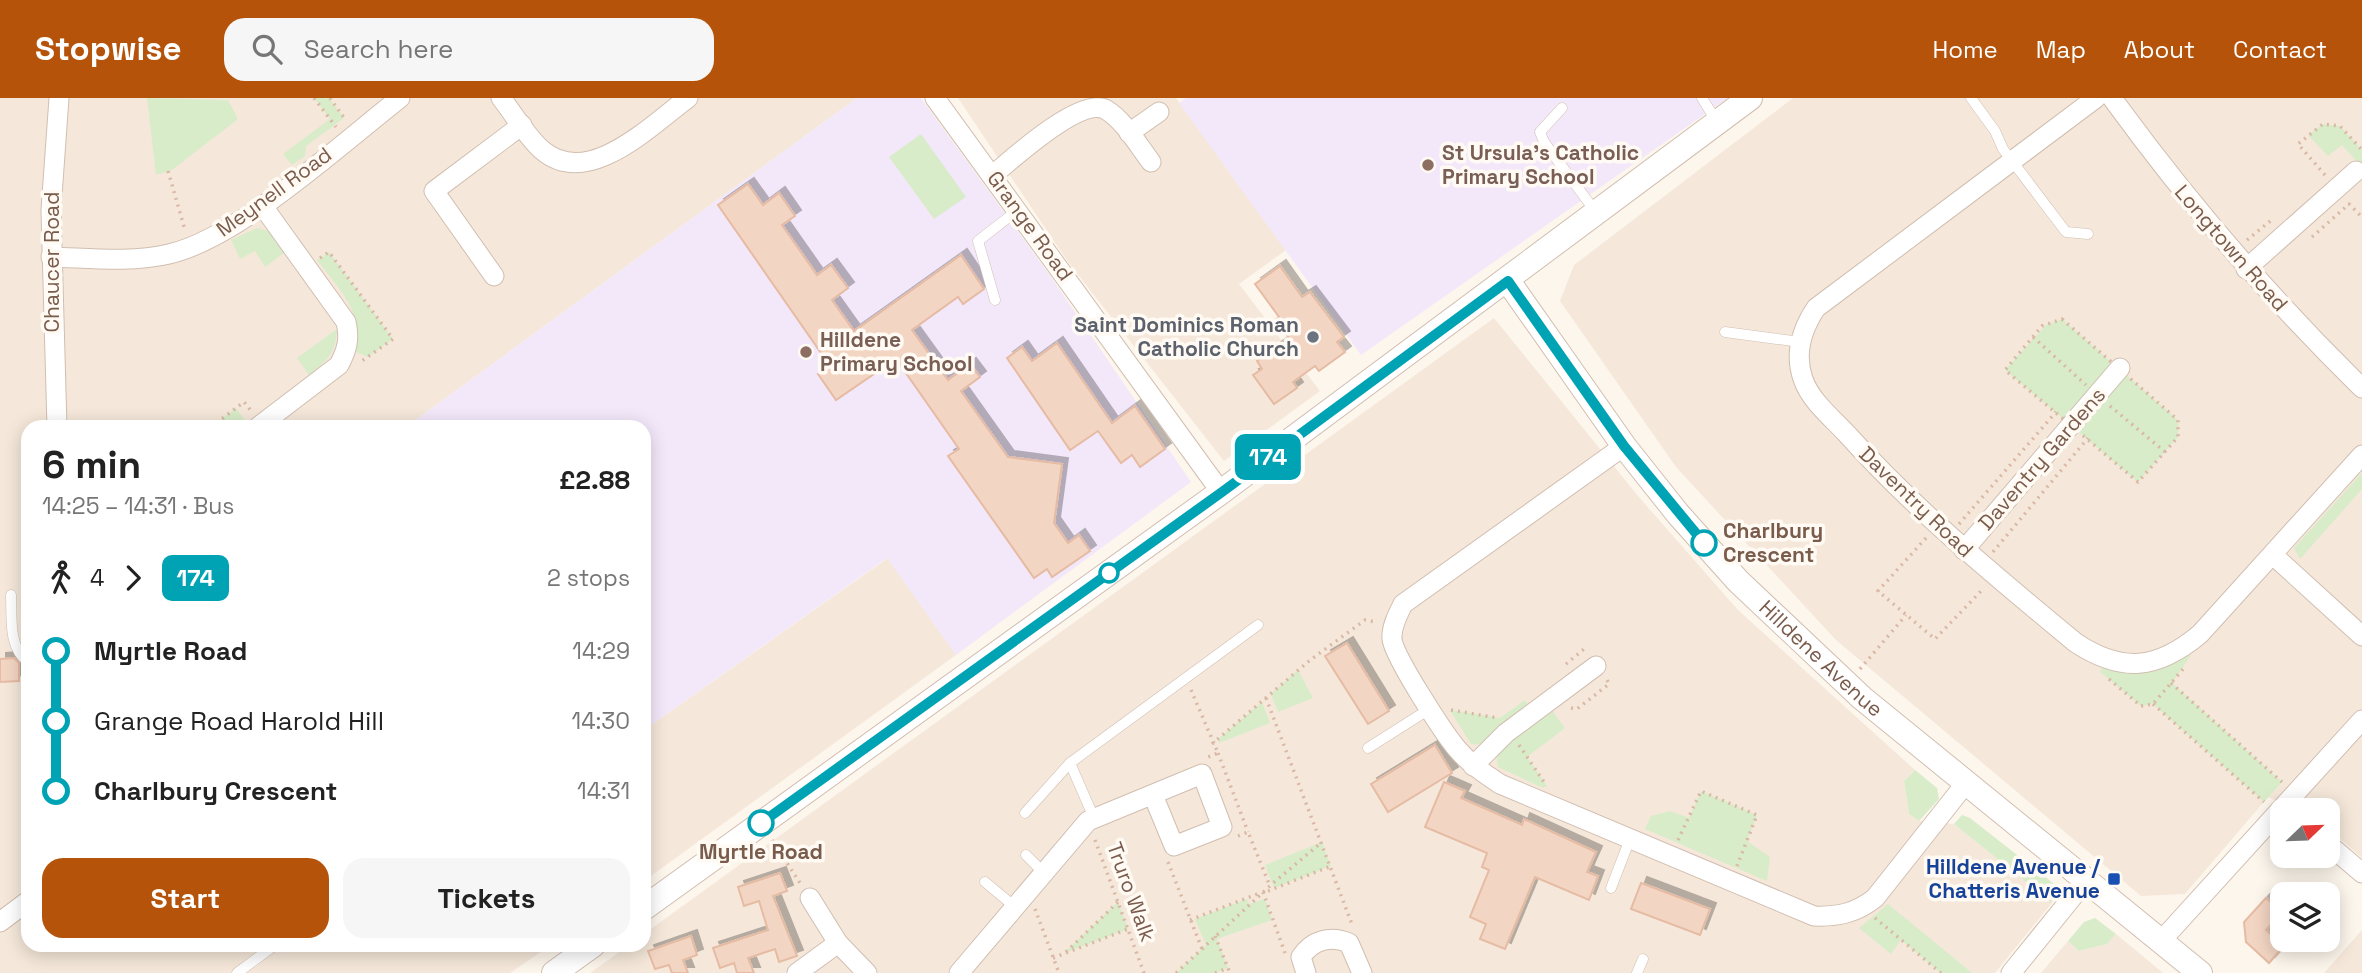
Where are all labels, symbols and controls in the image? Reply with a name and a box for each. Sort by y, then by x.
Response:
search box [224,18,714,81]
text: Stopwise [35,28,182,70]
icon: search [248,30,286,68]
text: Search here [304,32,453,66]
text: Home [1932,34,1998,65]
text: Map [2036,34,2086,65]
text: About [2124,34,2195,65]
text: Contact [2233,34,2327,65]
place label: St Ursula's Catholic Primary School [1442,139,1639,190]
street label: Meynell Road [211,141,337,242]
marker: St Ursula's Catholic Primary School [1420,157,1436,173]
street label: Grange Road [982,165,1079,286]
street label: Longtown Road [2169,179,2294,317]
street label: Chaucer Road [38,192,65,332]
place label: Saint Dominics Roman Catholic Church [1074,311,1299,362]
place label: Hilldene Primary School [820,326,973,377]
marker: Saint Dominics Roman Catholic Church [1305,329,1321,345]
marker: Hilldene Primary School [798,344,814,360]
street label: Daventry Gardens [1972,382,2111,536]
line badge: 174 [1228,434,1308,480]
street label: Daventry Road [1853,440,1979,563]
text: 6 min [42,441,141,489]
text: 174 [1249,441,1287,472]
text: £2.88 [559,463,630,497]
text: 14:25 – 14:31 · Bus [42,491,234,521]
place label: Charlbury Crescent [1723,517,1823,568]
marker: Charlbury Crescent [1691,530,1717,556]
icon: walk [42,559,80,597]
icon: forward [114,559,152,597]
text: 174 [176,562,215,593]
text: 4 [90,563,104,593]
text: 2 stops [547,563,630,593]
unlabelled marker [1099,563,1119,583]
street label: Hilldene Avenue [1754,594,1889,723]
text: Myrtle Road [94,634,247,668]
text: 14:29 [572,636,630,666]
text: Grange Road Harold Hill [94,704,384,738]
text: 14:30 [572,706,630,736]
text: Charlbury Crescent [94,774,337,808]
text: 14:31 [577,776,630,806]
north arrow [2270,798,2340,868]
map controls [2270,798,2340,952]
marker: Myrtle Road [748,810,774,836]
place label: Myrtle Road [699,838,823,865]
street label: Truro Walk [1101,838,1162,945]
place label: Hilldene Avenue / Chatteris Avenue [1926,853,2101,904]
button: Start [42,858,329,938]
button: Tickets [343,858,630,938]
marker: Hilldene Avenue / Chatteris Avenue [2106,871,2122,887]
button: layers [2270,882,2340,952]

